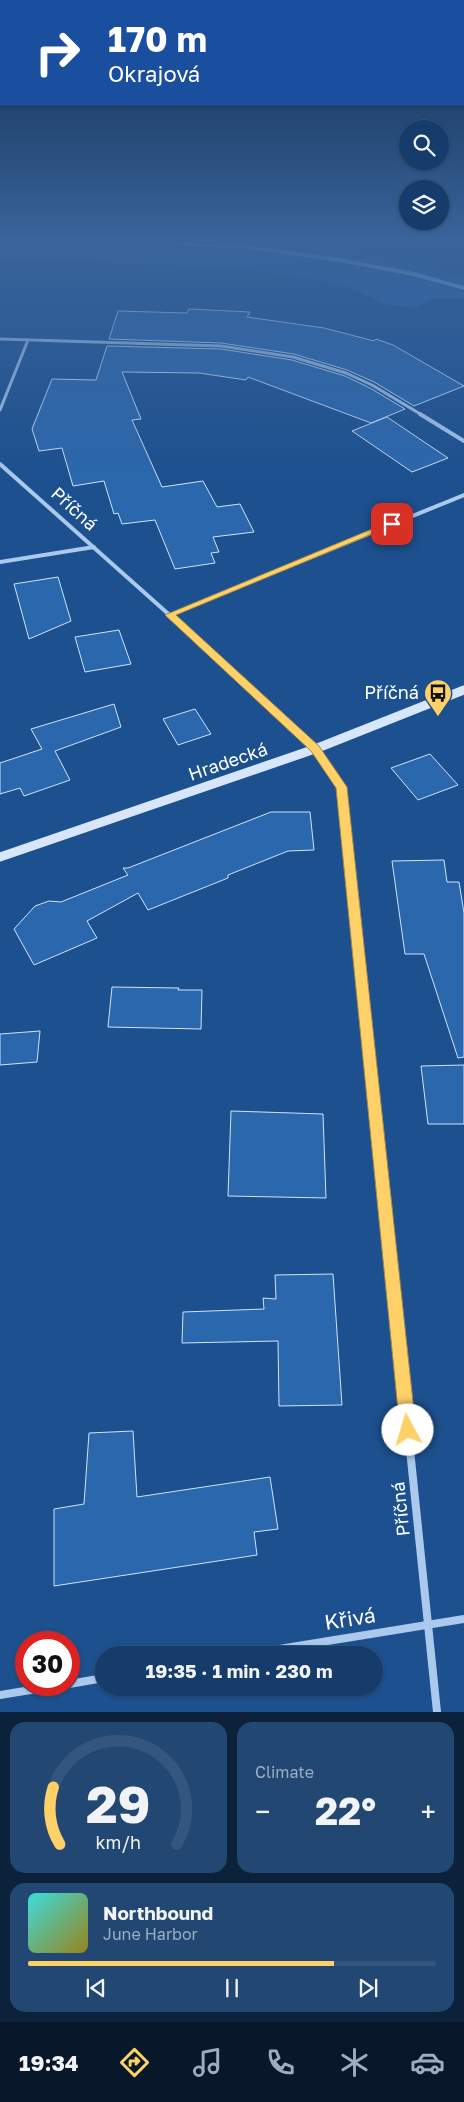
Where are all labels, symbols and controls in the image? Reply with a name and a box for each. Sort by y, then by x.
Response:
text: 170 m [108,18,207,60]
icon: right [25,20,90,85]
text: Okrajová [108,60,200,87]
map controls [399,120,449,230]
button: search [399,120,449,170]
button: layers [399,180,449,230]
street label: Příčná [47,482,102,535]
pin [371,503,413,545]
icon: arrive [378,510,406,538]
bus stop icon: Příčná [423,678,453,717]
place label: Příčná [364,681,419,703]
street label: Hradecká [185,737,270,785]
position arrow [381,1403,433,1455]
street label: Příčná [386,1481,414,1537]
street label: Křivá [322,1601,377,1635]
speed limit sign: 30 [15,1631,80,1696]
text: 19:35 · 1 min · 230 m [145,1659,333,1682]
text: Climate [255,1762,314,1782]
text: 29 [86,1772,151,1834]
text: 22° [315,1788,376,1833]
text: − [255,1795,270,1828]
text: + [421,1795,436,1828]
text: km/h [96,1831,141,1853]
text: Northbound [103,1901,213,1924]
text: June Harbor [103,1924,198,1944]
icon: previous [82,1974,110,2002]
icon: pause [218,1974,246,2002]
icon: next [354,1974,382,2002]
icon: directions [117,2045,152,2080]
icon: music [190,2045,225,2080]
icon: phone [263,2045,298,2080]
icon: climate [337,2045,372,2080]
icon: car [410,2045,445,2080]
text: 19:34 [19,2049,79,2076]

